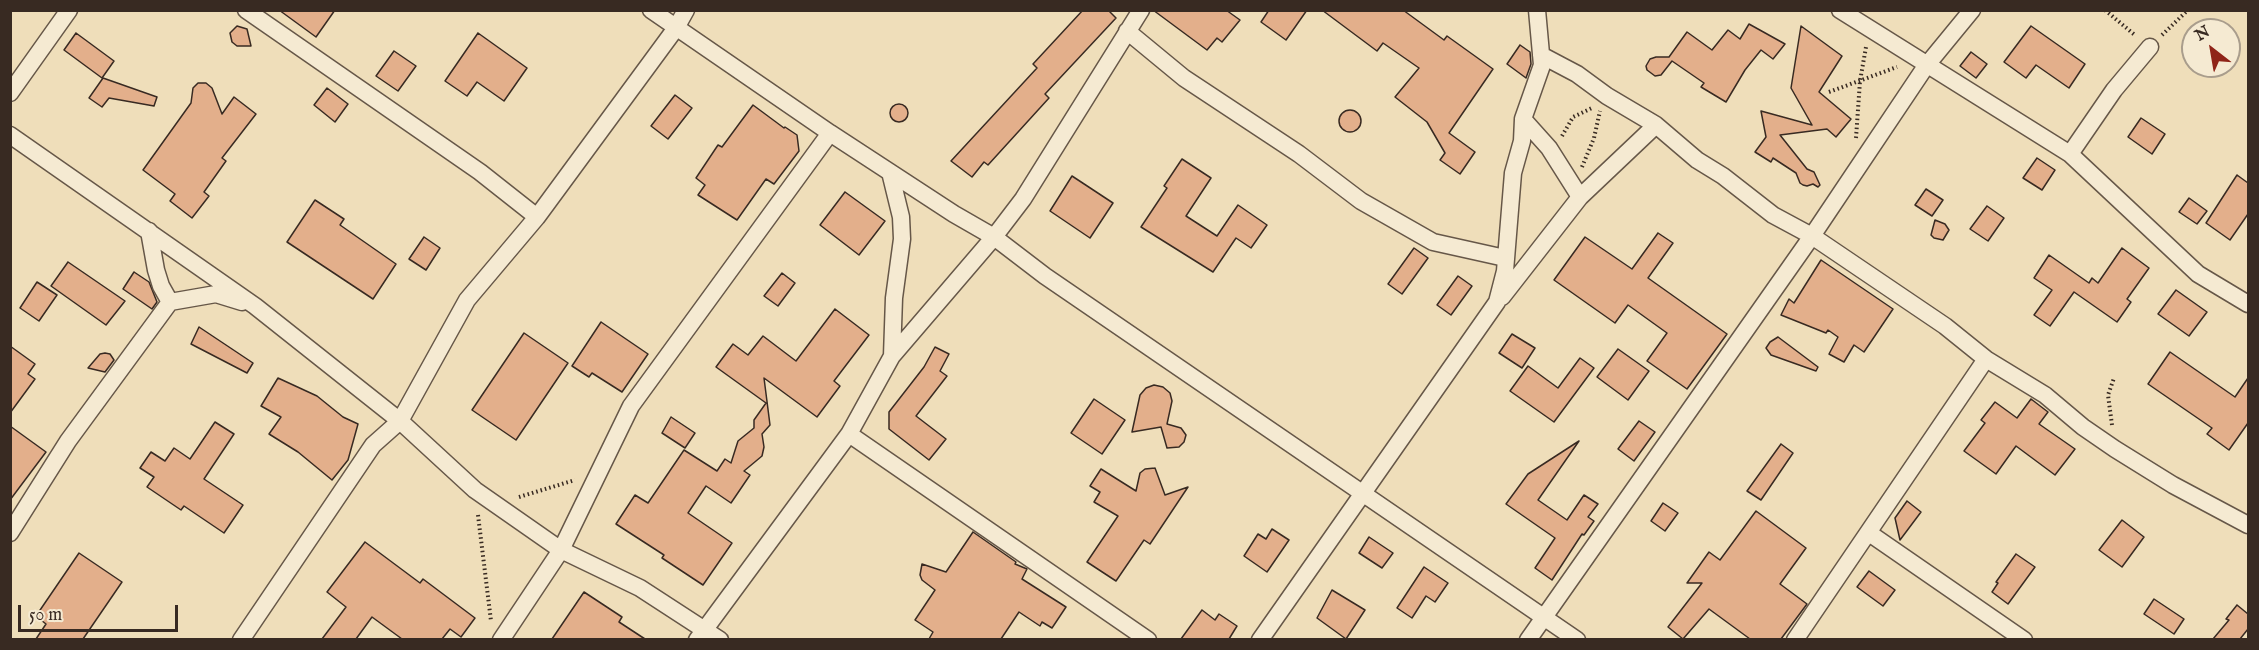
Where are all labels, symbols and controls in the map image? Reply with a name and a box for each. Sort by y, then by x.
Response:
north arrow [2181,18,2241,78]
text: N [2192,22,2214,46]
scale bar [21,593,182,631]
text: 50 m [29,604,62,627]

